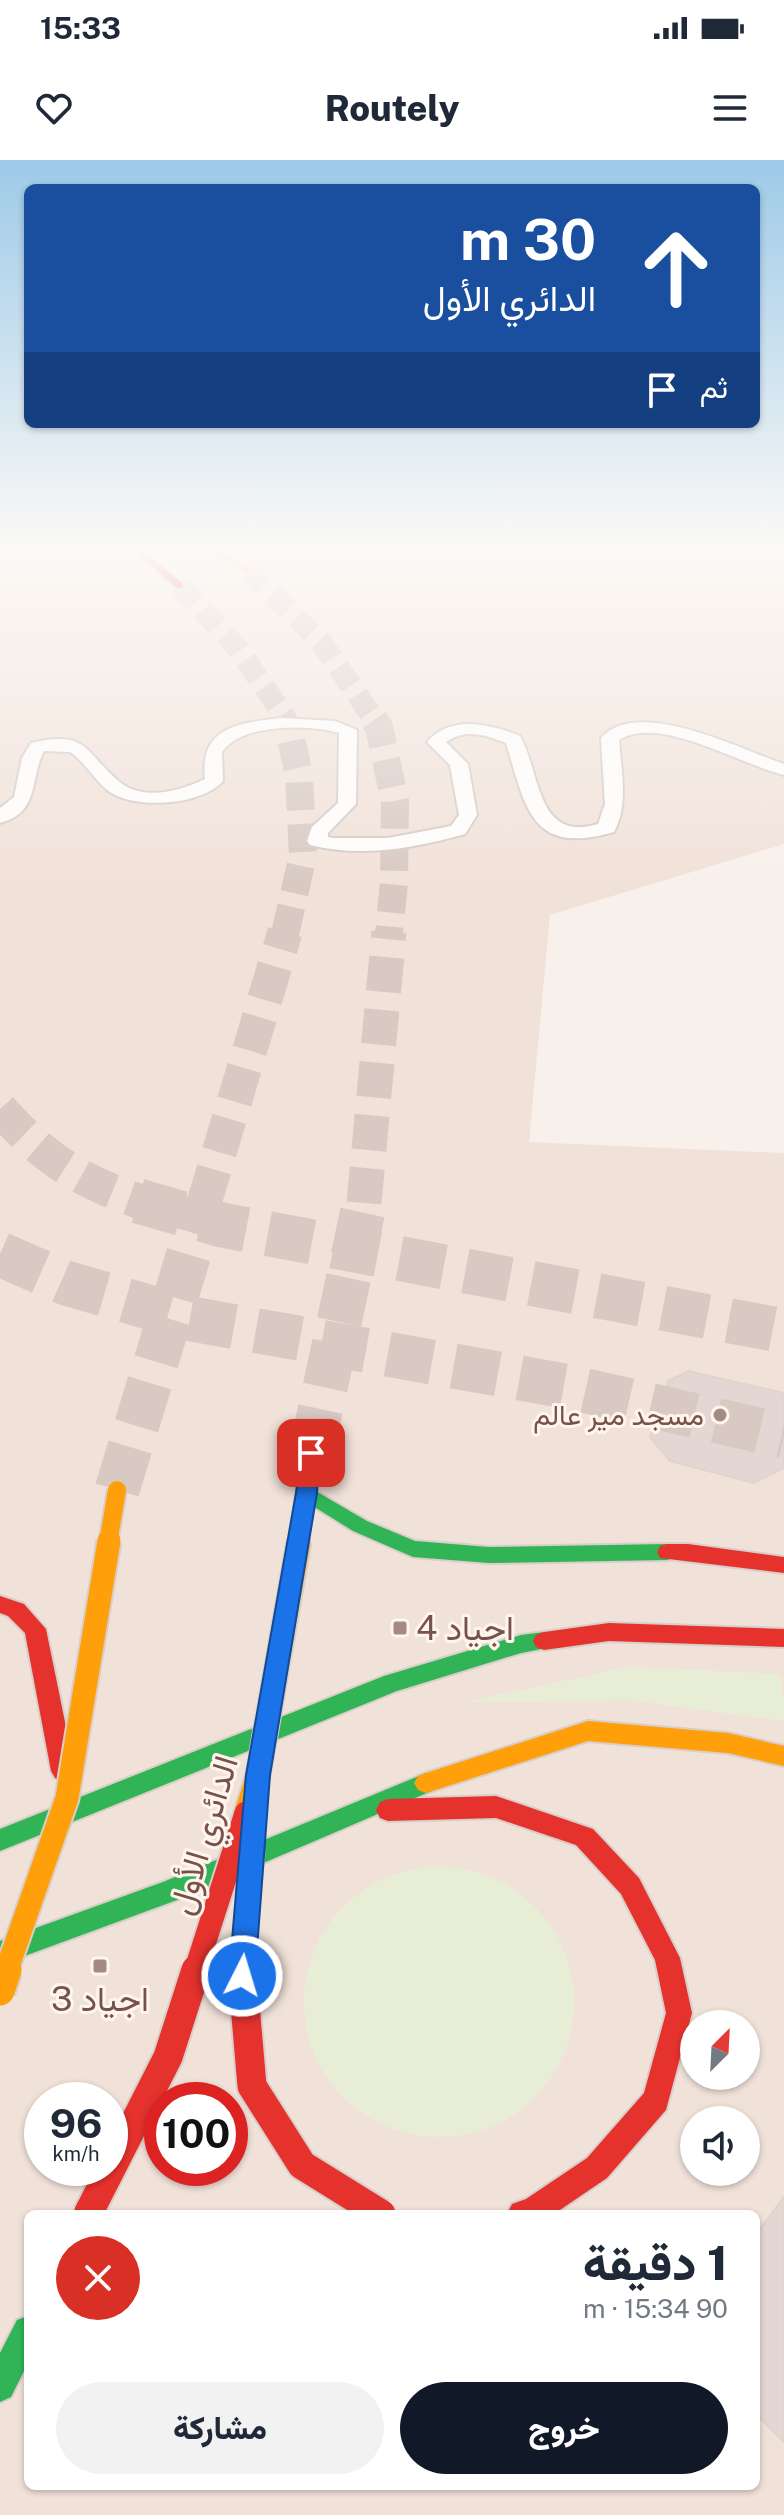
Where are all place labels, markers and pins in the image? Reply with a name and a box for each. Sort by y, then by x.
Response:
place label: مسجد مير عالم [533,1398,704,1434]
marker: مسجد مير عالم [711,1406,729,1424]
pin [277,1419,345,1487]
place label: اجياد 4 [416,1608,514,1648]
marker: اجياد 4 [391,1619,409,1637]
marker: اجياد 3 [91,1957,109,1975]
place label: اجياد 3 [51,1979,149,2019]

